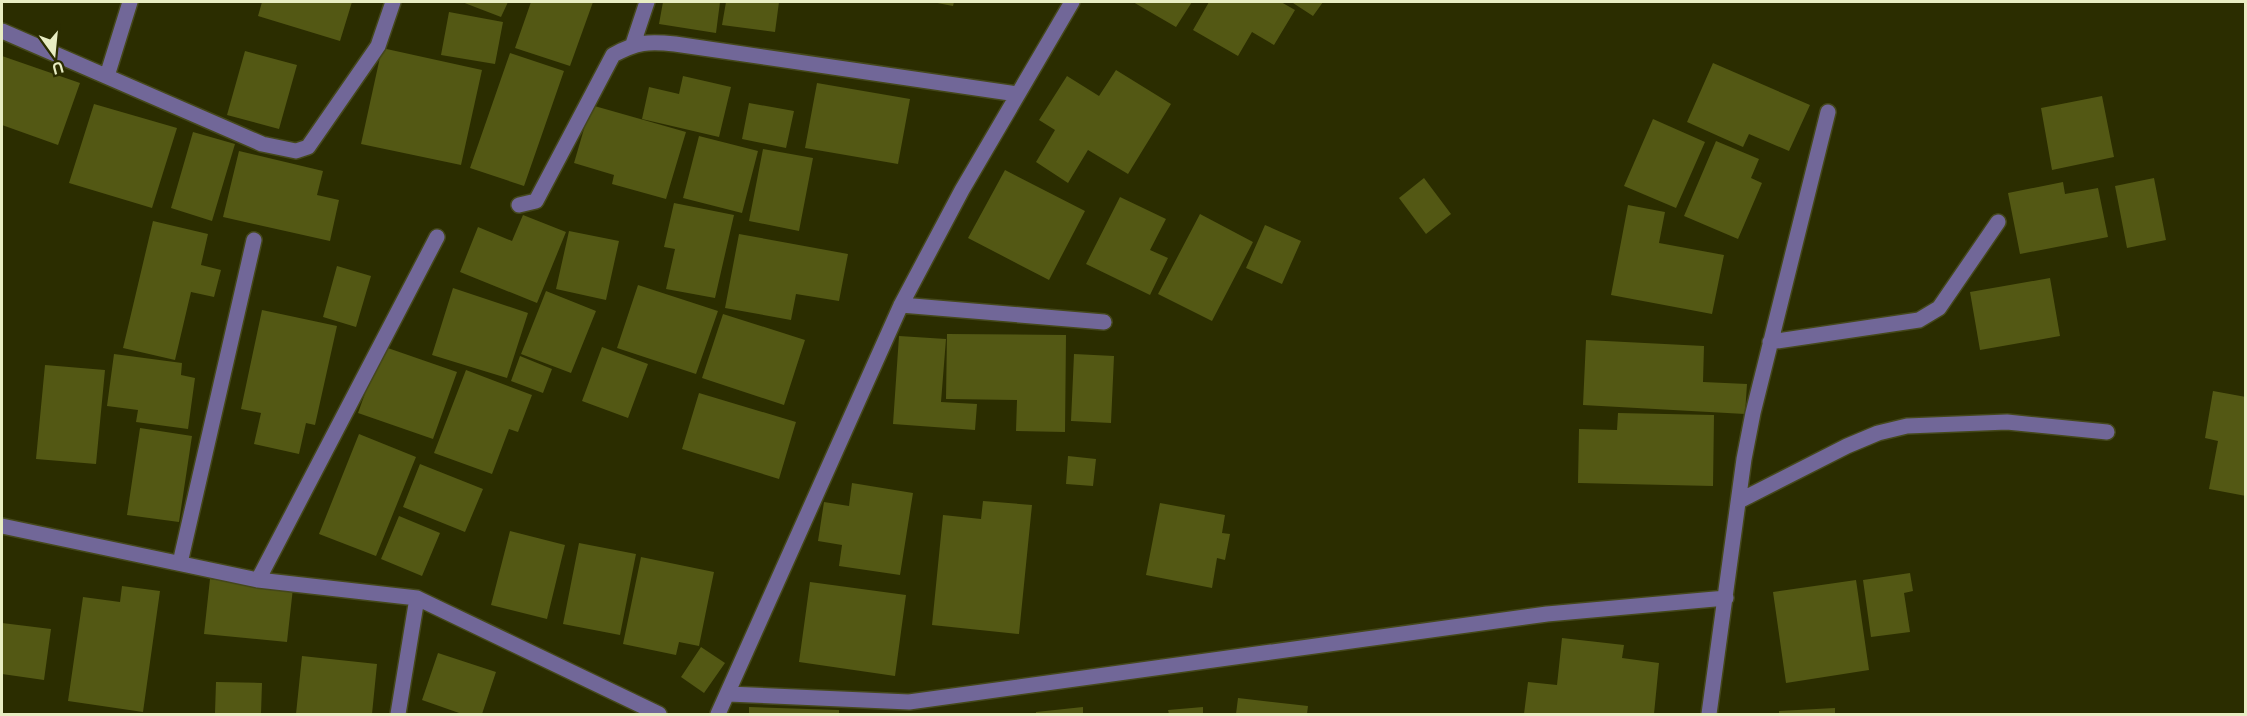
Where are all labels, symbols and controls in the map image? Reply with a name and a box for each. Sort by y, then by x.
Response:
north arrow [24,24,84,84]
text: U [50,56,66,80]

